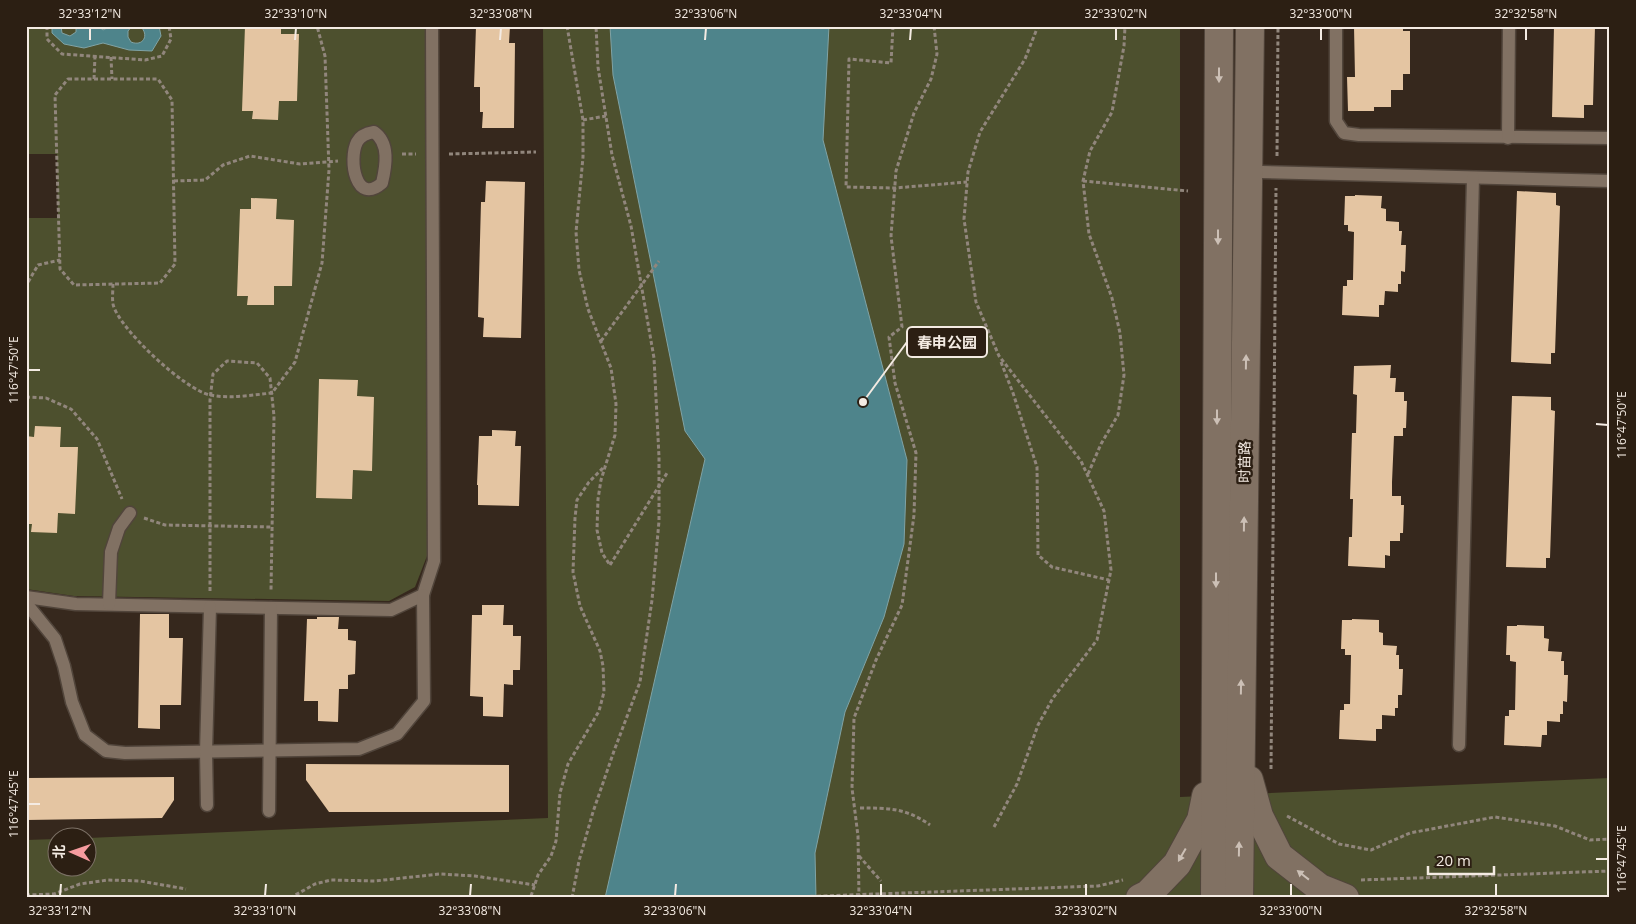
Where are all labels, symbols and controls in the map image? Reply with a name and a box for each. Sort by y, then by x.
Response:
text: 32°33'12"N [59,5,121,22]
text: 32°33'10"N [265,5,327,22]
text: 32°33'08"N [470,5,532,22]
text: 32°33'06"N [675,5,737,22]
text: 32°33'04"N [880,5,942,22]
text: 32°33'02"N [1085,5,1147,22]
text: 32°33'00"N [1290,5,1352,22]
text: 32°32'58"N [1495,5,1557,22]
one-way arrow [1215,67,1223,83]
one-way arrow [1214,230,1222,246]
callout: 春申公园 [907,327,987,357]
text: 春申公园 [917,332,977,352]
text: 116°47'50"E [5,336,22,404]
one-way arrow [1242,353,1250,369]
text: 116°47'50"E [1613,391,1630,459]
one-way arrow [1213,410,1221,426]
street label: 时苗路 [1234,441,1254,483]
one-way arrow [1240,516,1248,532]
one-way arrow [1212,572,1220,588]
one-way arrow [1238,678,1246,694]
text: 116°47'45"E [5,770,22,838]
text: 116°47'45"E [1613,825,1630,893]
north arrow [48,826,98,876]
one-way arrow [1236,841,1244,857]
text: 北 [49,844,68,859]
scale bar [1428,844,1495,876]
one-way arrow [1177,849,1186,862]
text: 20 m [1436,850,1471,870]
one-way arrow [1297,869,1310,880]
text: 32°33'12"N [29,902,91,919]
text: 32°33'10"N [234,902,296,919]
text: 32°33'08"N [439,902,501,919]
text: 32°33'06"N [644,902,706,919]
text: 32°33'04"N [850,902,912,919]
text: 32°33'02"N [1055,902,1117,919]
text: 32°33'00"N [1260,902,1322,919]
text: 32°32'58"N [1465,902,1527,919]

